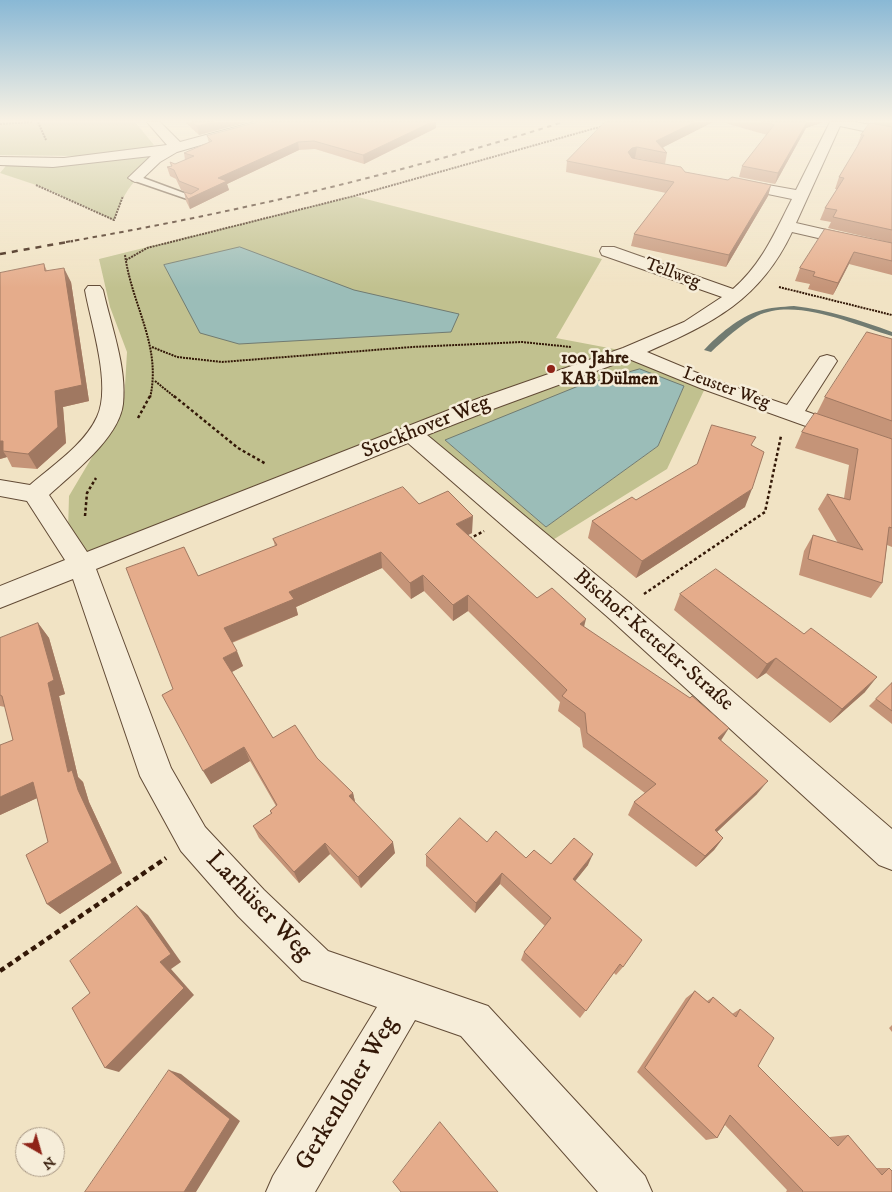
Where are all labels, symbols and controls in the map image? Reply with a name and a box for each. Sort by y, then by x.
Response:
street label: Tellweg [641,254,703,294]
place label: 100 Jahre KAB Dülmen [561,348,658,390]
marker: 100 Jahre KAB Dülmen [545,363,557,375]
street label: Leuster Weg [680,363,772,415]
street label: Stockhover Weg [358,391,494,465]
street label: Bischof-Ketteler-Straße [568,565,738,717]
street label: Larhüser Weg [198,846,318,968]
street label: Gerkenloher Weg [290,1012,406,1176]
north arrow [15,1127,65,1177]
text: N [39,1152,59,1174]

